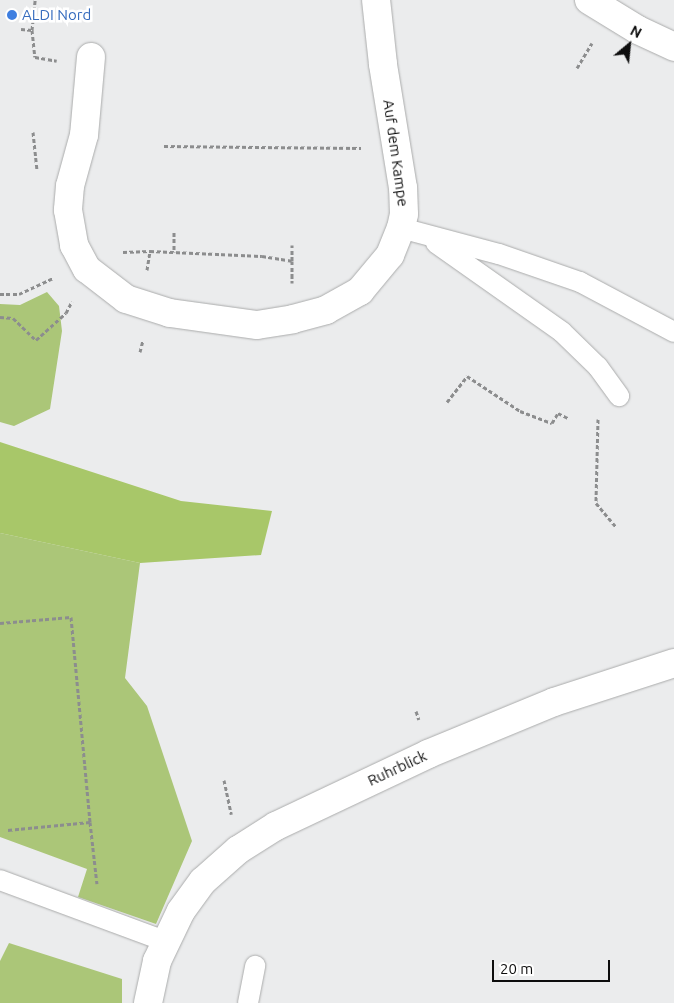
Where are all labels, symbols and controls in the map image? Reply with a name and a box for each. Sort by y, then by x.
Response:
place label: ALDI Nord [22,6,91,24]
marker: ALDI Nord [6,9,18,21]
north arrow [604,20,654,70]
text: N [628,22,644,41]
street label: Auf dem Kampe [380,98,412,208]
street label: Ruhrblick [365,747,429,789]
scale bar [494,950,612,982]
text: 20 m [500,960,533,977]

